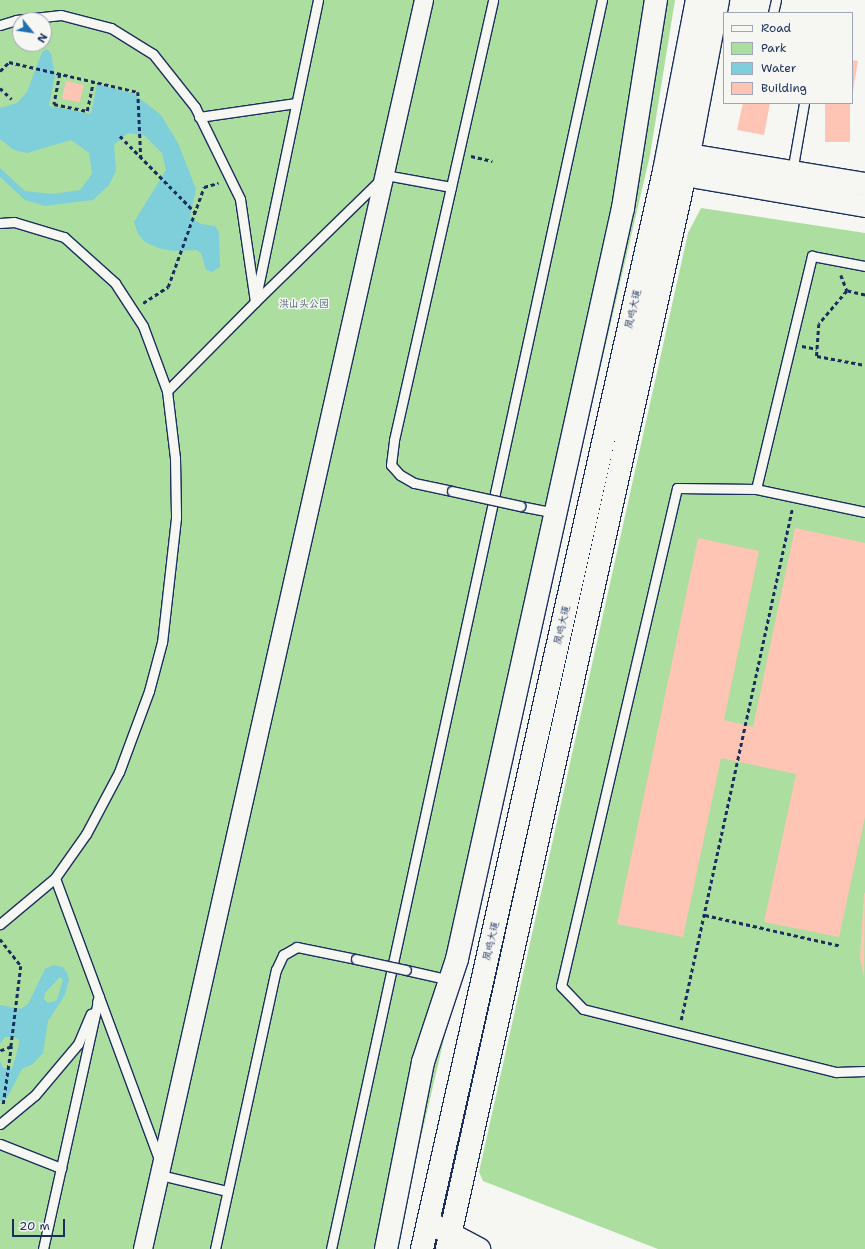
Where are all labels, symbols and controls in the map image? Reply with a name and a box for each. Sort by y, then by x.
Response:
north arrow [12,12,52,52]
legend [723,12,853,104]
text: Road [761,20,791,36]
text: N [33,30,51,45]
text: Park [761,40,787,56]
text: Water [761,60,796,76]
text: Building [761,80,807,96]
street label: 凤鸣大道 [623,288,643,330]
park label: 洪山头公园 [279,298,329,310]
street label: 凤鸣大道 [552,604,572,646]
street label: 凤鸣大道 [481,920,501,962]
scale bar [14,1211,67,1237]
text: 20 m [19,1218,50,1234]

